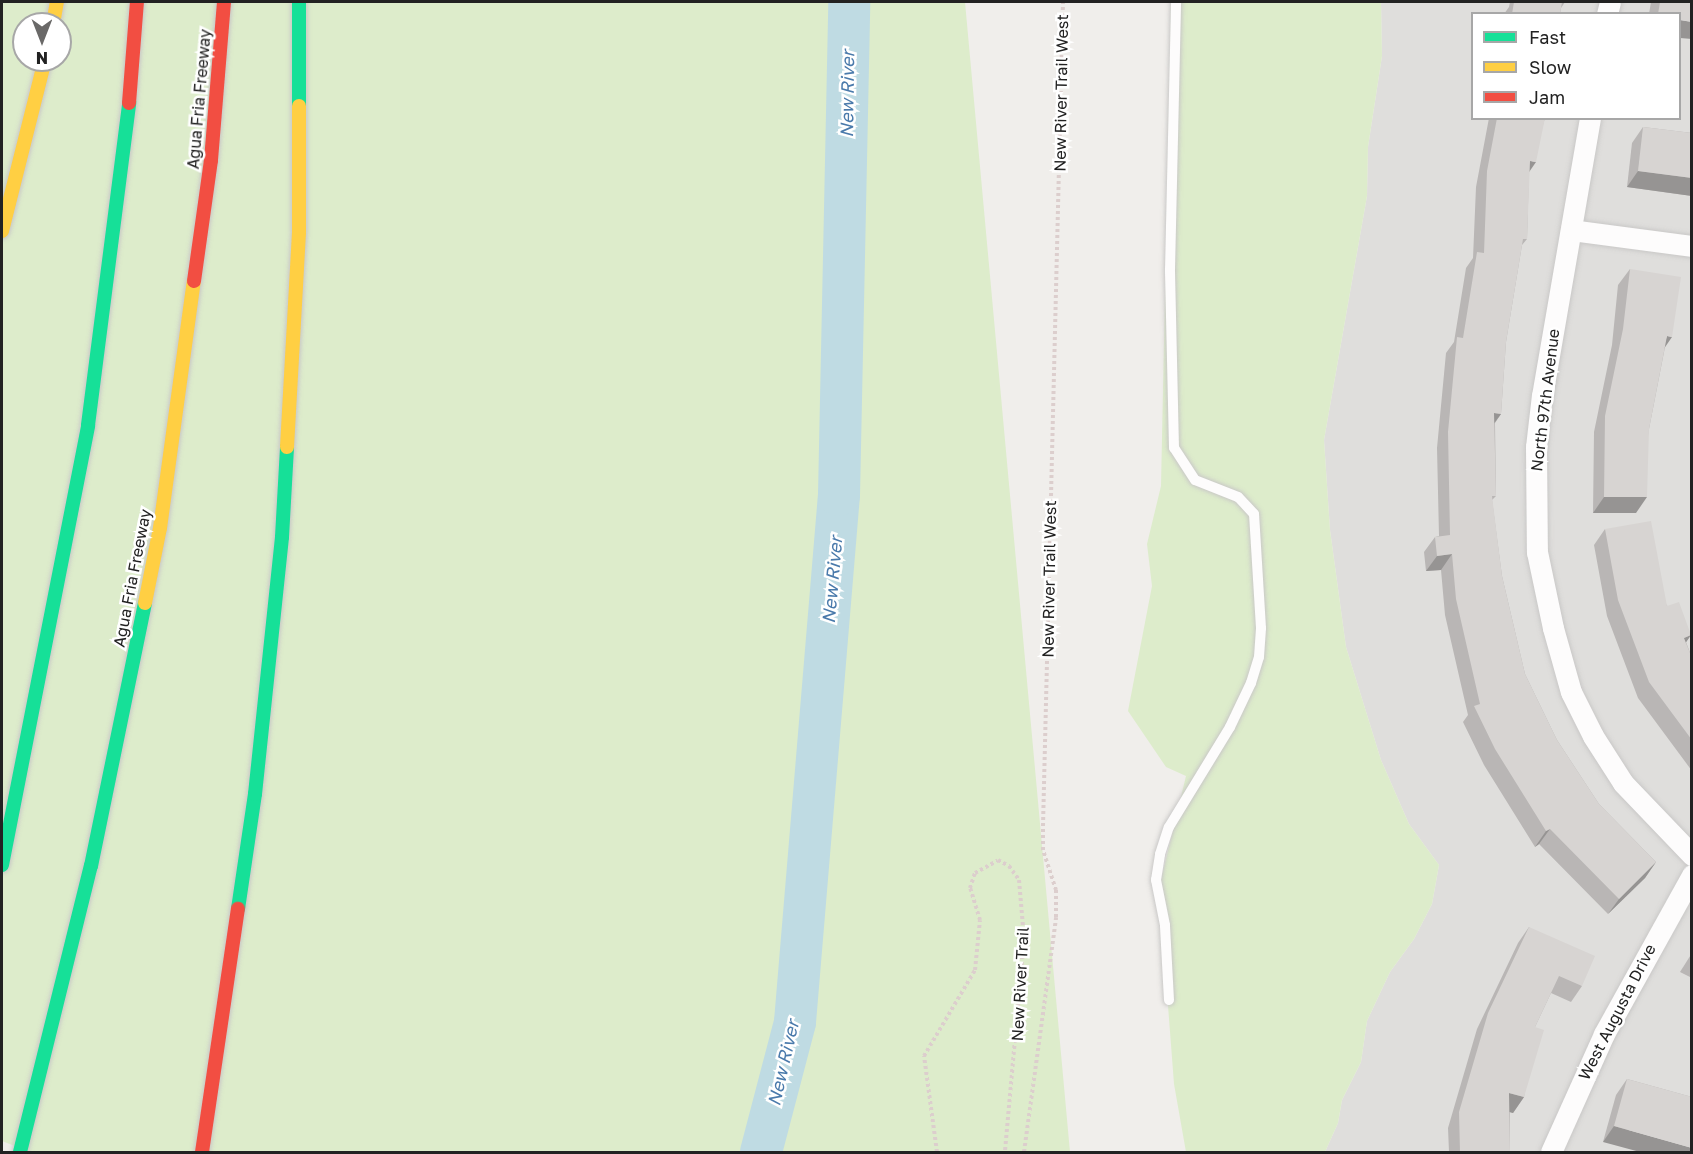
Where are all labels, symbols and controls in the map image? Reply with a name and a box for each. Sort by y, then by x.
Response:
north arrow [12,12,72,72]
legend [1471,12,1681,120]
street label: New River Trail West [1050,14,1072,172]
text: Fast [1529,26,1566,48]
street label: Agua Fria Freeway [183,28,215,170]
text: N [36,48,48,68]
water label: New River [835,50,859,138]
text: Slow [1529,56,1571,78]
text: Jam [1529,86,1565,108]
street label: North 97th Avenue [1527,328,1563,472]
street label: New River Trail West [1038,500,1060,658]
street label: Agua Fria Freeway [109,507,155,649]
water label: New River [817,536,847,624]
street label: New River Trail [1007,926,1033,1042]
street label: West Augusta Drive [1574,941,1660,1083]
water label: New River [763,1018,803,1108]

